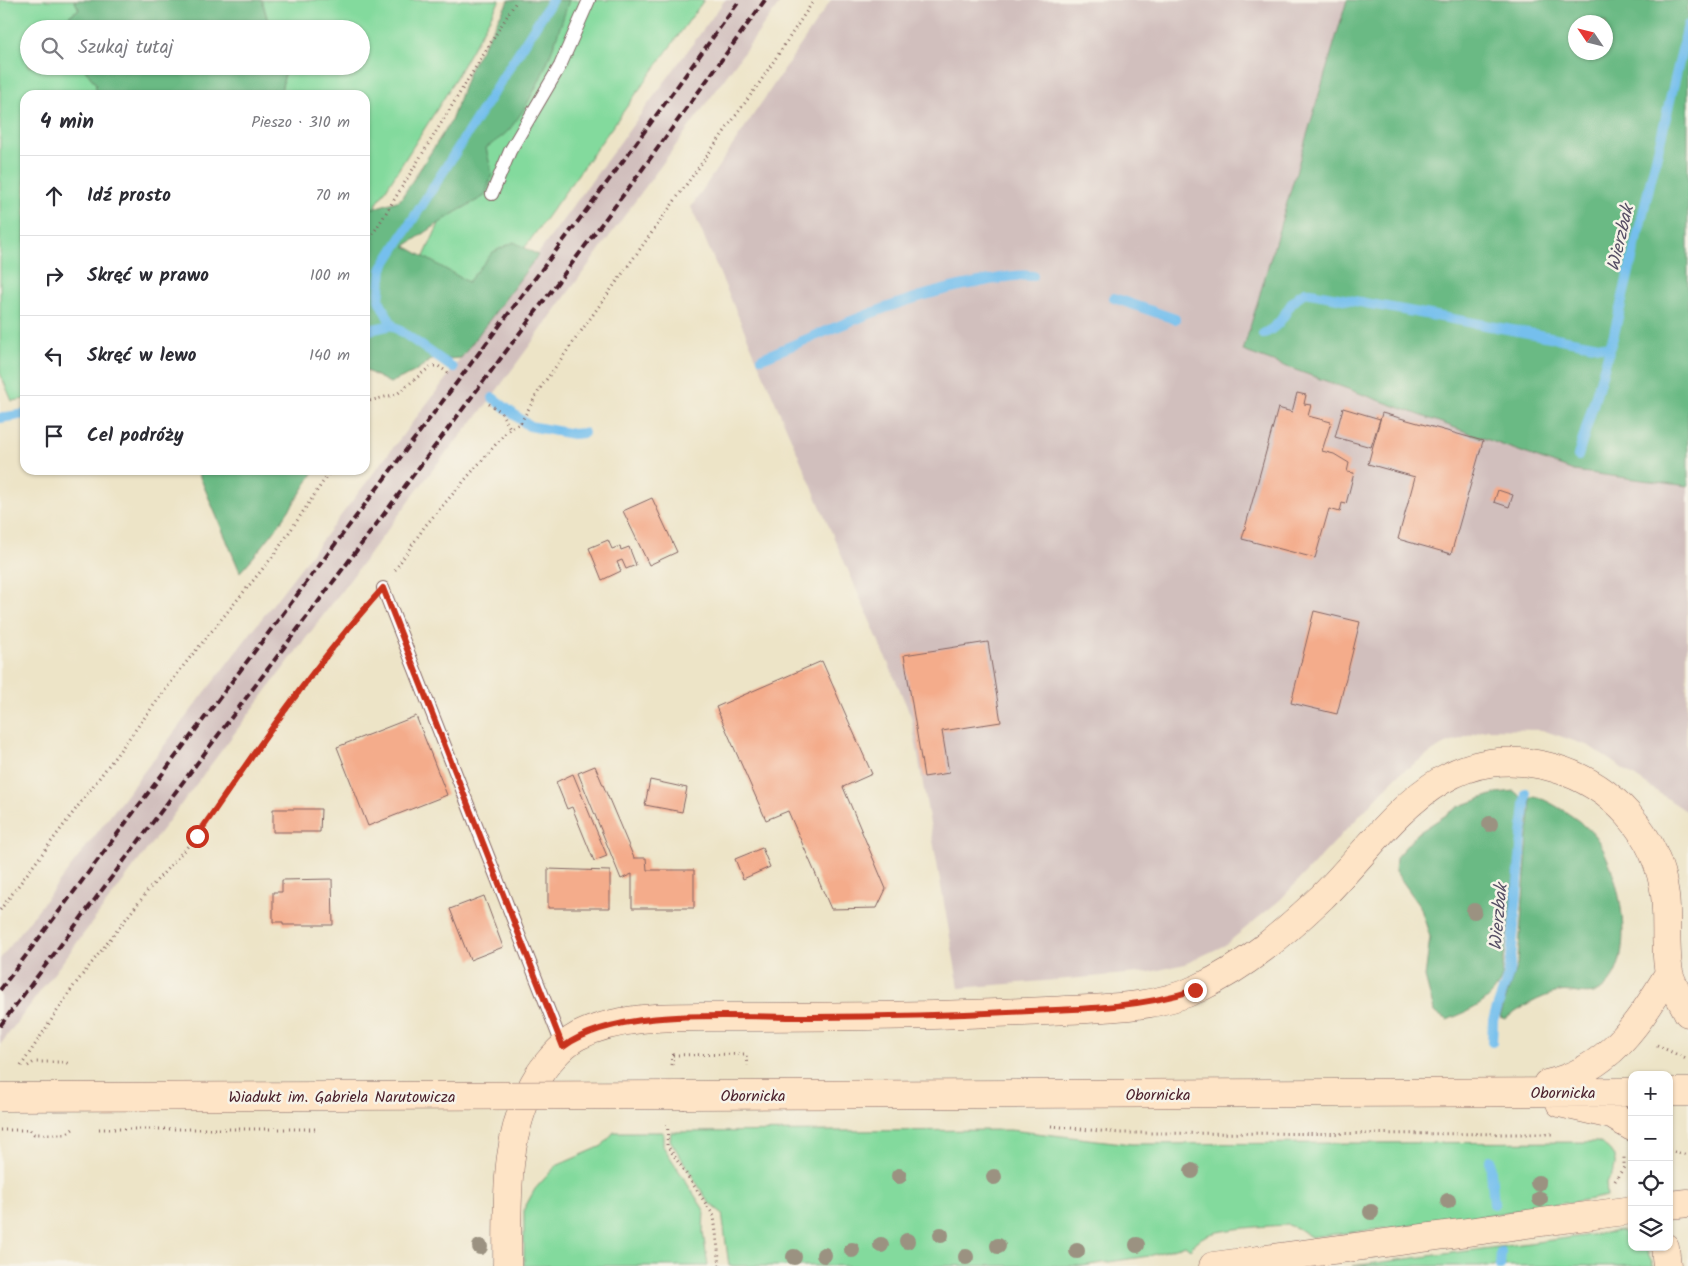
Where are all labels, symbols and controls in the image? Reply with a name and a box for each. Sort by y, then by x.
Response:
north arrow [1568,15,1613,60]
search box [20,20,370,75]
text: Szukaj tutaj [78,33,173,63]
icon: search [38,34,66,62]
text: 4 min [40,106,94,139]
text: Pieszo · 310 m [251,110,350,135]
text: Idź prosto [87,181,171,211]
icon: ahead [40,182,68,210]
text: 70 m [315,183,350,208]
water label: Wierzbak [1600,200,1644,274]
text: Skręć w prawo [87,261,209,291]
icon: right [40,262,68,290]
text: 100 m [310,263,350,288]
text: Skręć w lewo [87,341,196,371]
icon: left [40,342,68,370]
text: 140 m [309,343,350,368]
text: Cel podróży [87,421,184,451]
icon: arrive [40,422,68,450]
route start [186,825,209,848]
water label: Wierzbak [1482,880,1517,952]
route end [1184,979,1207,1002]
map controls [1628,1071,1673,1251]
button: + [1628,1071,1673,1116]
street label: Obornicka [1530,1081,1596,1106]
street label: Obornicka [1125,1083,1191,1108]
street label: Obornicka [720,1084,786,1109]
street label: Wiadukt im. Gabriela Narutowicza [228,1085,456,1110]
button: − [1628,1116,1673,1161]
button: locate [1628,1161,1673,1206]
button: layers [1628,1206,1673,1251]

